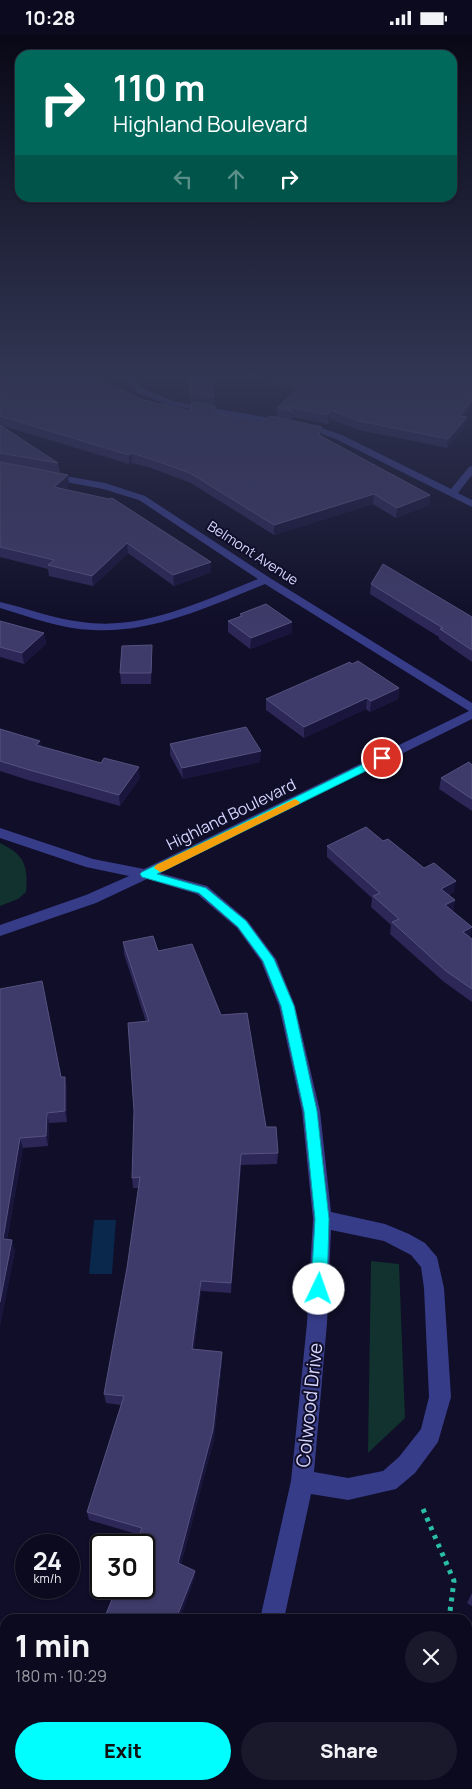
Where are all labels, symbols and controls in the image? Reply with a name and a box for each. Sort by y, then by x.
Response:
text: 10:28 [25,5,75,31]
text: 110 m [113,64,205,112]
icon: right [30,70,95,135]
text: Highland Boulevard [113,109,308,139]
icon: left [169,165,197,193]
icon: ahead [222,165,250,193]
icon: right [275,165,303,193]
street label: Belmont Avenue [204,516,302,589]
pin [361,737,403,779]
icon: arrive [368,744,396,772]
street label: Highland Boulevard [163,773,299,855]
position arrow [292,1262,344,1314]
street label: Colwood Drive [290,1341,328,1469]
speed limit sign: 30 [90,1534,155,1599]
text: 24 [33,1543,62,1578]
text: km/h [34,1570,61,1587]
text: 1 min [15,1625,90,1666]
button: close [405,1631,457,1683]
text: 180 m · 10:29 [15,1665,107,1687]
button: Exit [15,1722,231,1780]
button: Share [241,1722,457,1780]

